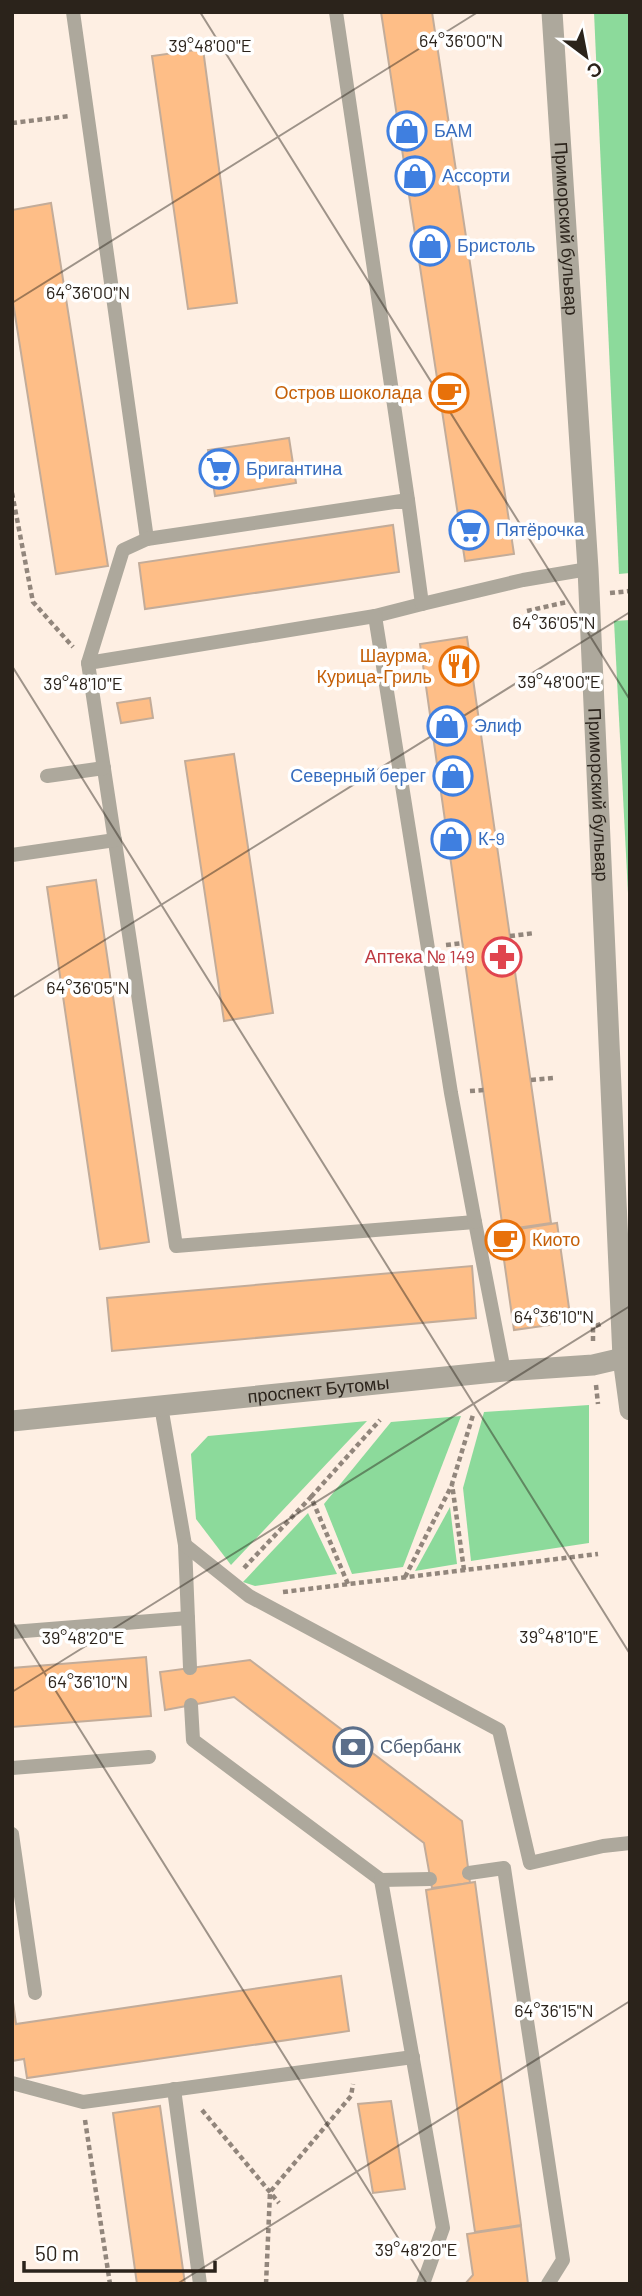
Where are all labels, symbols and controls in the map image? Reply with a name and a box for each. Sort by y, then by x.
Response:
north arrow [551,21,621,91]
text: 64°36'00"N [419,29,503,51]
text: 39°48'00"E [168,34,252,56]
text: С [583,57,607,84]
shop icon: БАМ [386,110,428,152]
place label: БАМ [434,119,472,141]
street label: Приморский бульвар [550,141,584,316]
shop icon: Ассорти [394,155,436,197]
place label: Ассорти [442,164,510,186]
shop icon: Бристоль [409,225,451,267]
place label: Бристоль [457,234,535,256]
text: 64°36'00"N [46,281,130,303]
cafe icon: Остров шоколада [428,372,470,414]
place label: Остров шоколада [274,381,423,403]
supermarket icon: Бригантина [198,448,240,490]
place label: Бригантина [246,457,343,479]
supermarket icon: Пятёрочка [448,509,490,551]
place label: Пятёрочка [496,518,585,540]
text: 64°36'05"N [512,611,596,633]
place label: Шаурма, Курица-Гриль [317,644,432,687]
restaurant icon: Шаурма, Курица-Гриль [438,645,480,687]
text: 39°48'00"E [517,670,601,692]
text: 39°48'10"E [43,672,123,694]
shop icon: Элиф [426,705,468,747]
street label: Приморский бульвар [584,707,614,882]
place label: Элиф [474,714,522,736]
shop icon: Северный берег [432,755,474,797]
place label: Северный берег [290,764,426,786]
shop icon: К-9 [430,818,472,860]
place label: К-9 [478,827,505,849]
pharmacy icon: Аптека № 149 [481,936,523,978]
place label: Аптека № 149 [365,945,475,967]
text: 64°36'05"N [46,976,130,998]
cafe icon: Киото [484,1219,526,1261]
place label: Киото [532,1228,580,1250]
text: 64°36'10"N [514,1305,594,1327]
street label: проспект Бутомы [246,1371,390,1407]
text: 39°48'10"E [519,1625,599,1647]
text: 39°48'20"E [42,1626,124,1648]
text: 64°36'10"N [48,1670,128,1692]
bank icon: Сбербанк [332,1726,374,1768]
place label: Сбербанк [380,1735,461,1757]
text: 64°36'15"N [514,1999,594,2021]
scale bar [24,2230,215,2274]
text: 39°48'20"E [375,2238,457,2260]
text: 50 m [35,2240,79,2265]

